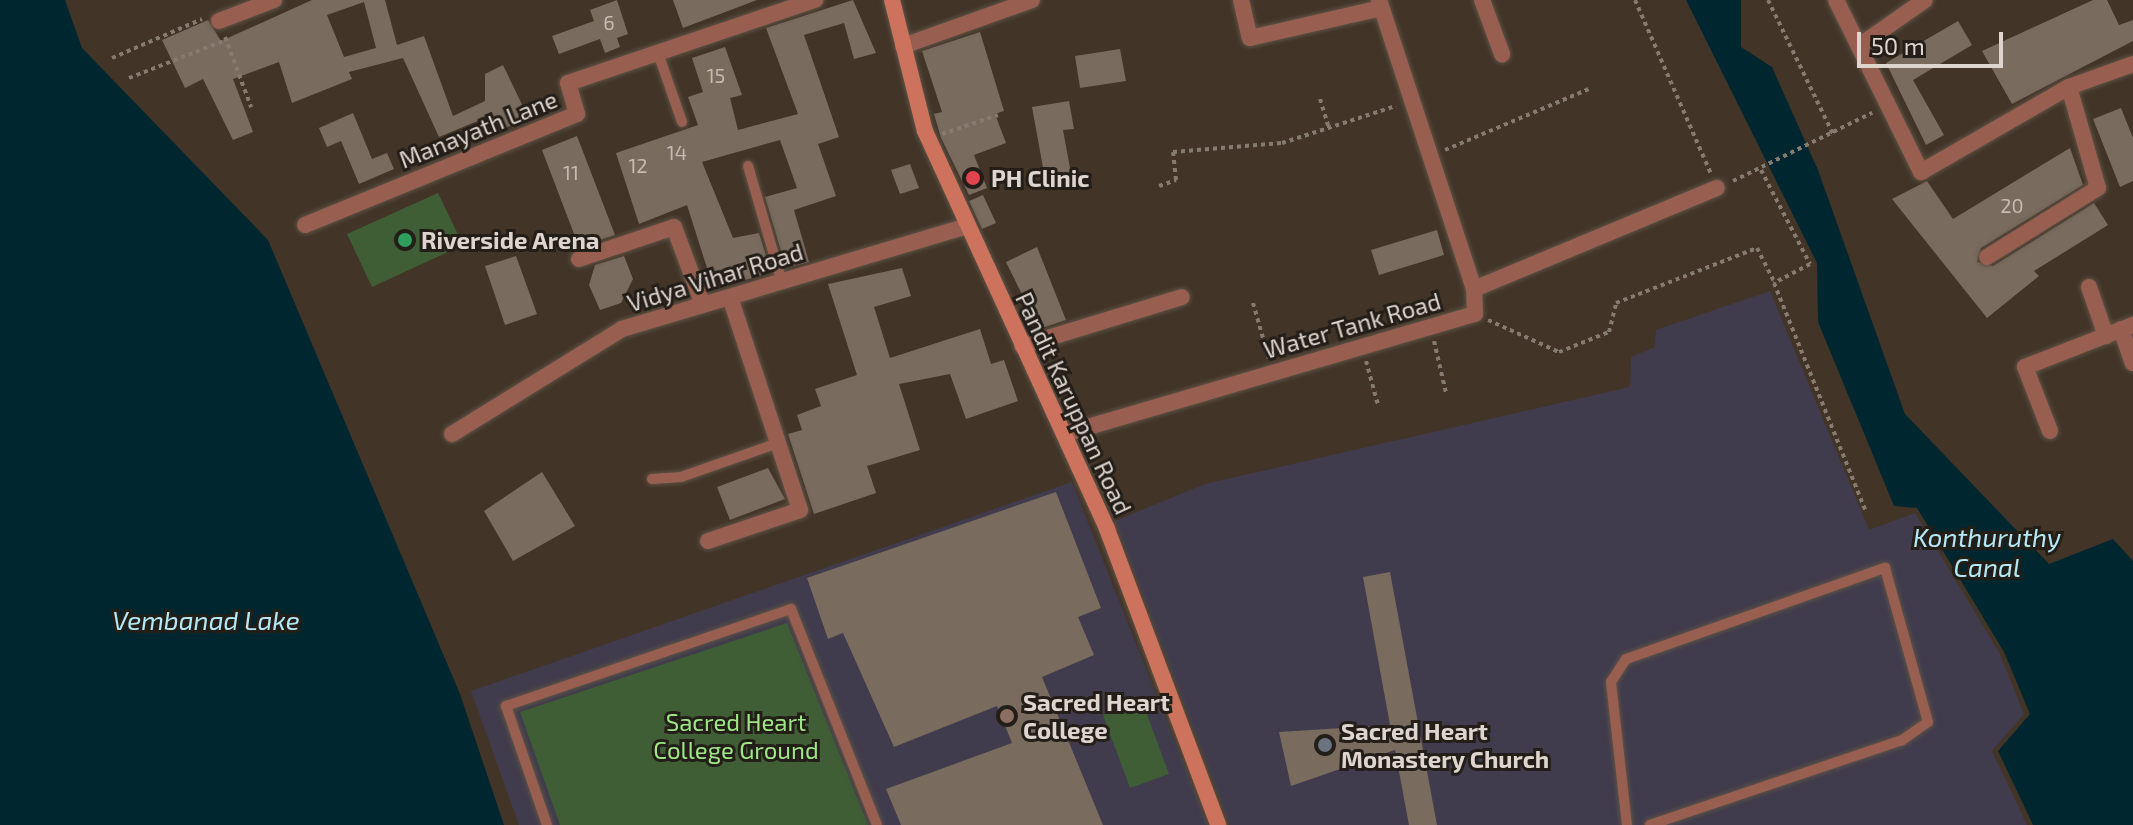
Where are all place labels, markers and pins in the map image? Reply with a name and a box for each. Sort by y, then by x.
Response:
place label: PH Clinic [991,164,1089,192]
marker: PH Clinic [962,167,984,189]
place label: Riverside Arena [421,226,600,254]
marker: Riverside Arena [396,231,414,249]
place label: Sacred Heart College [1023,688,1170,744]
marker: Sacred Heart College [998,707,1016,725]
place label: Sacred Heart Monastery Church [1341,717,1550,773]
marker: Sacred Heart Monastery Church [1316,736,1334,754]

